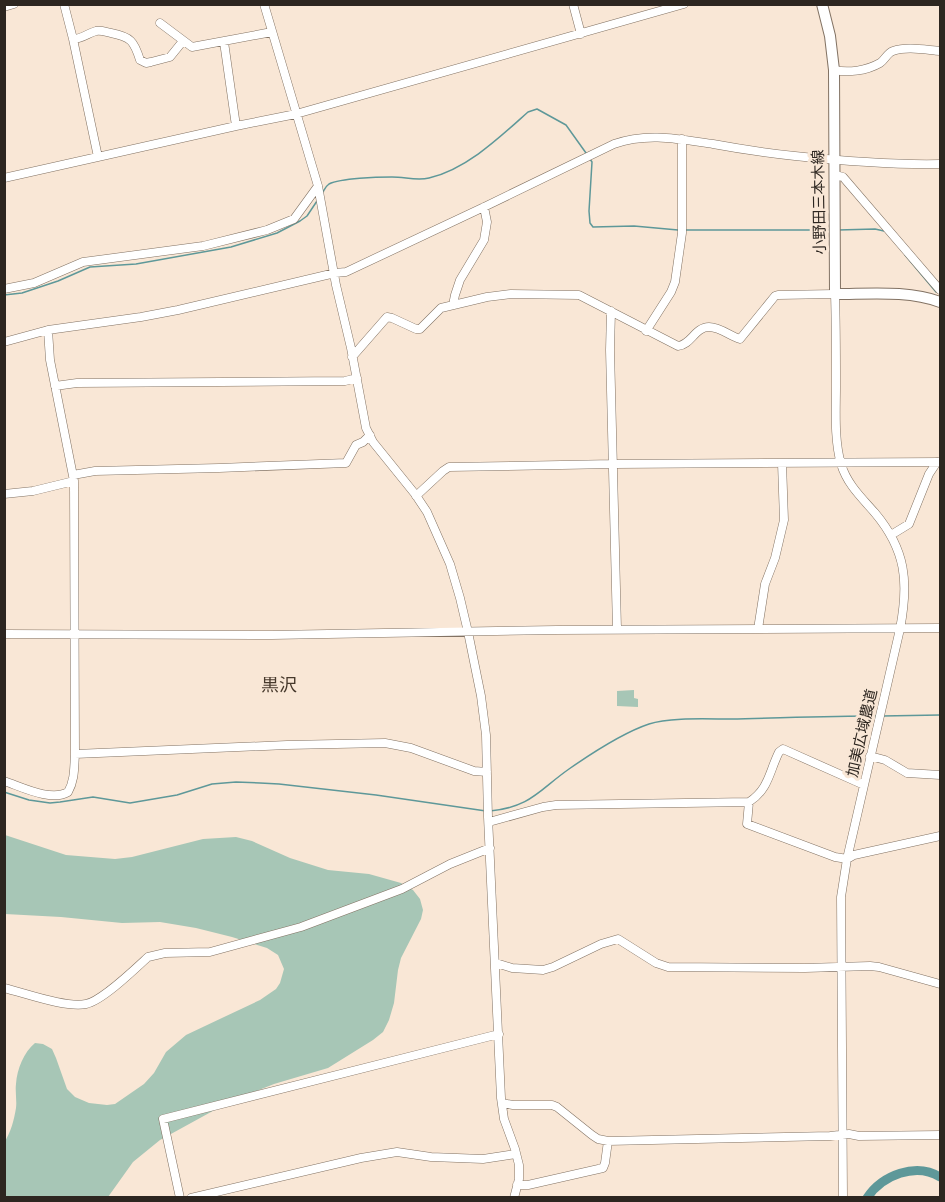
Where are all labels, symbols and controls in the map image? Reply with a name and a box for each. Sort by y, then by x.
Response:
street label: 小野田三本木線 [808,149,831,255]
district label: 黒沢 [261,673,297,698]
street label: 加美広域農道 [842,687,883,779]

